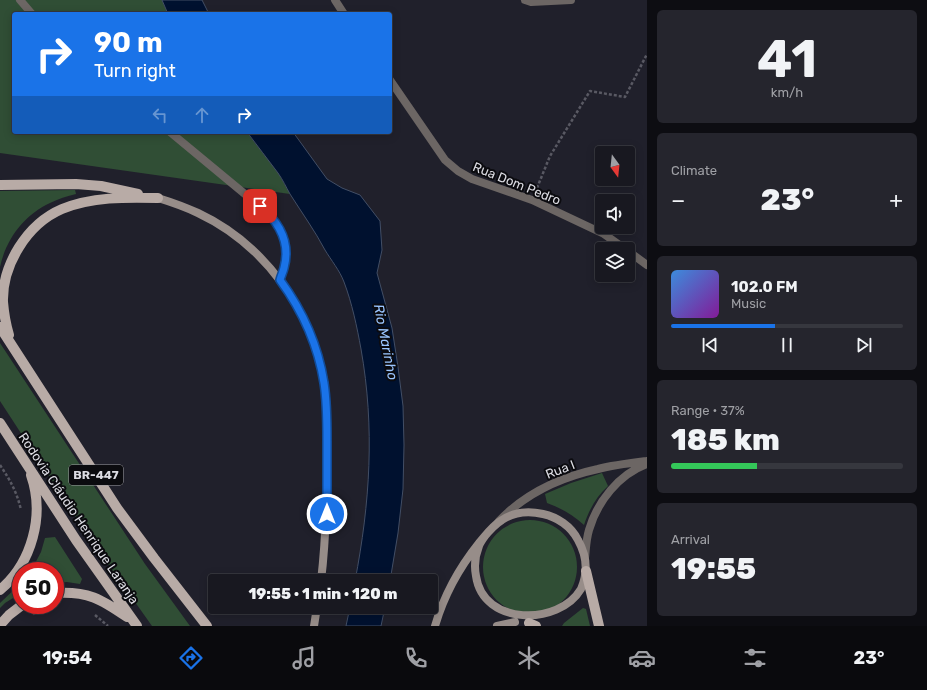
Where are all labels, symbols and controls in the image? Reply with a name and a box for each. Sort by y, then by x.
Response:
text: 90 m [94,26,163,59]
icon: right [28,28,80,80]
text: 41 [757,28,817,90]
text: Turn right [94,60,176,82]
text: km/h [771,85,803,100]
icon: left [149,104,171,126]
icon: ahead [191,104,213,126]
icon: right [233,104,255,126]
north arrow [595,146,635,186]
map controls [595,146,635,282]
street label: Rua Dom Pedro [471,159,563,208]
text: Climate [671,163,717,178]
text: 23° [761,182,814,218]
text: − [671,187,685,214]
text: + [889,187,903,214]
pin [243,189,277,223]
button: sound [595,194,635,234]
icon: arrive [249,195,271,217]
button: layers [595,242,635,282]
text: 102.0 FM [731,278,798,296]
text: Music [731,296,766,311]
water label: Rio Marinho [370,303,401,382]
icon: previous [699,334,721,356]
icon: pause [776,334,798,356]
icon: next [853,334,875,356]
text: Range · 37% [671,403,745,418]
text: 185 km [671,422,780,458]
street label: Rodovia Cláudio Henrique Laranja [16,430,142,607]
street label: Rua I [543,457,577,482]
road number: BR-447 [69,465,123,485]
position arrow [306,493,348,535]
text: Arrival [671,532,710,547]
text: 19:55 [671,551,756,587]
speed limit sign: 50 [12,562,64,614]
text: 19:55 · 1 min · 120 m [248,585,398,603]
icon: directions [177,644,205,672]
icon: music [290,644,318,672]
icon: phone [402,644,430,672]
icon: climate [515,644,543,672]
icon: car [628,644,656,672]
icon: filters [741,644,769,672]
text: 19:54 [42,647,92,669]
text: 23° [854,647,885,669]

